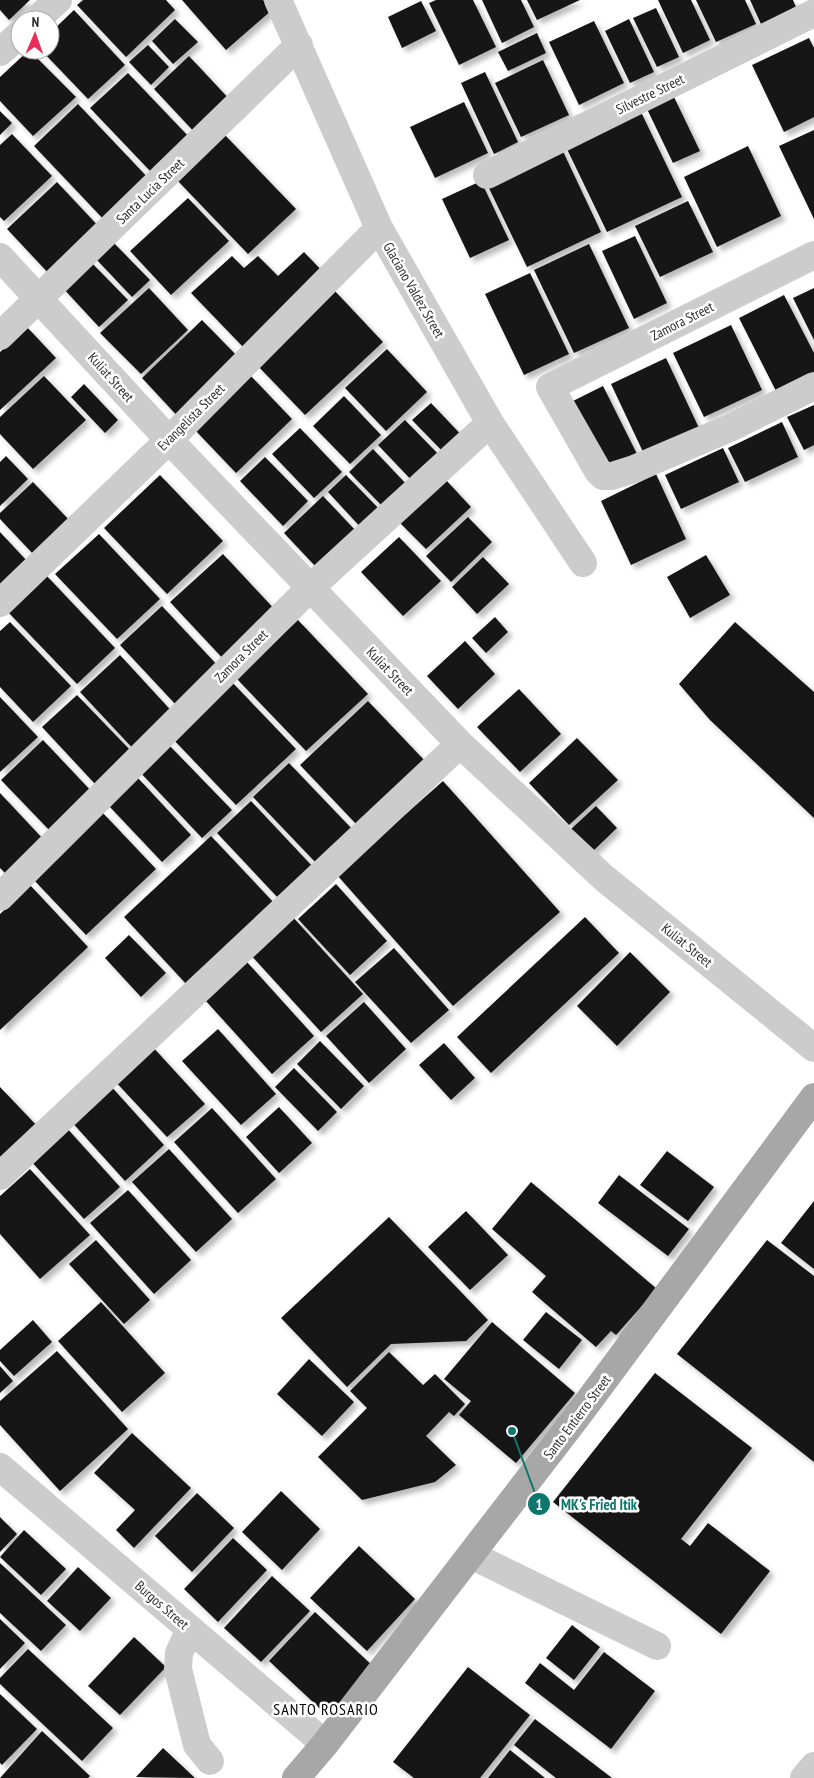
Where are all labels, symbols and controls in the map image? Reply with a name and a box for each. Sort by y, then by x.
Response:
north arrow [10,10,60,60]
text: N [31,13,40,31]
street label: Silvestre Street [613,70,687,118]
street label: Santa Lucia Street [112,154,188,228]
street label: Glaciano Valdez Street [379,239,449,341]
street label: Zamora Street [648,297,717,344]
street label: Kuliat Street [84,349,138,406]
street label: Evangelista Street [154,380,228,454]
street label: Zamora Street [211,625,272,686]
street label: Kuliat Street [363,643,418,699]
street label: Kuliat Street [658,919,716,971]
street label: Santo Entierro Street [539,1371,615,1463]
callout: MK's Fried Itik [526,1489,647,1519]
text: 1 [535,1495,543,1514]
text: MK's Fried Itik [561,1495,638,1514]
street label: Burgos Street [131,1577,193,1633]
district label: SANTO ROSARIO [273,1699,379,1719]

